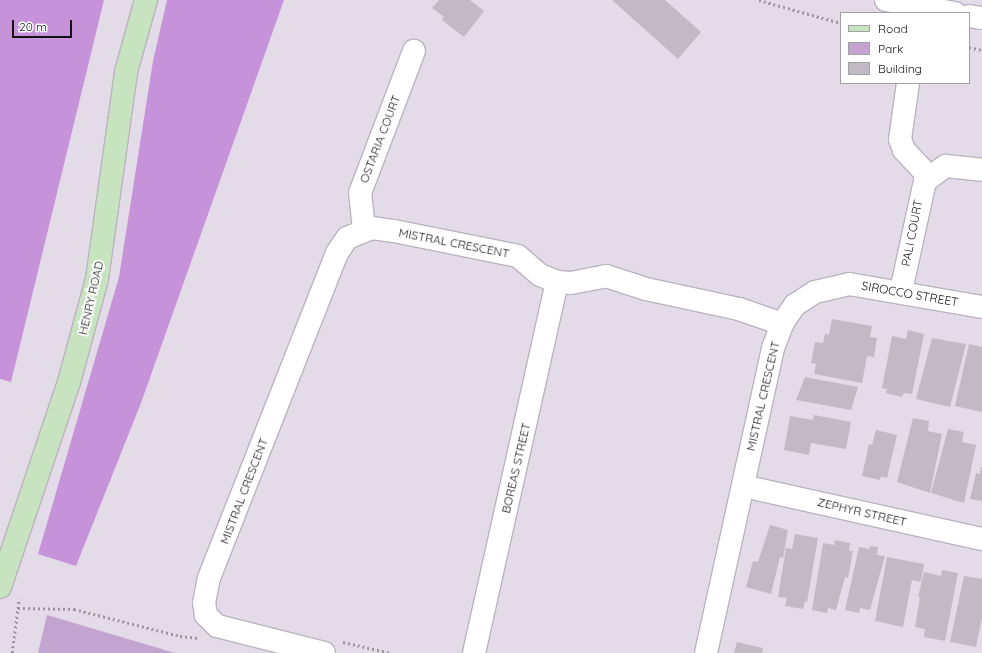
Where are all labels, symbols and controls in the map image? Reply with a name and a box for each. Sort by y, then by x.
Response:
scale bar [14,12,74,38]
legend [840,12,970,84]
text: 20 m [19,19,47,34]
text: Road [878,21,908,36]
text: Park [878,41,903,56]
text: Building [878,61,922,76]
street label: OSTARIA COURT [357,93,403,185]
street label: PALI COURT [898,198,926,268]
street label: MISTRAL CRESCENT [397,225,511,261]
street label: HENRY ROAD [76,260,106,336]
street label: SIROCCO STREET [861,278,959,310]
street label: MISTRAL CRESCENT [743,340,783,452]
street label: BOREAS STREET [499,421,533,515]
street label: MISTRAL CRESCENT [217,436,271,546]
street label: ZEPHYR STREET [816,495,908,529]

